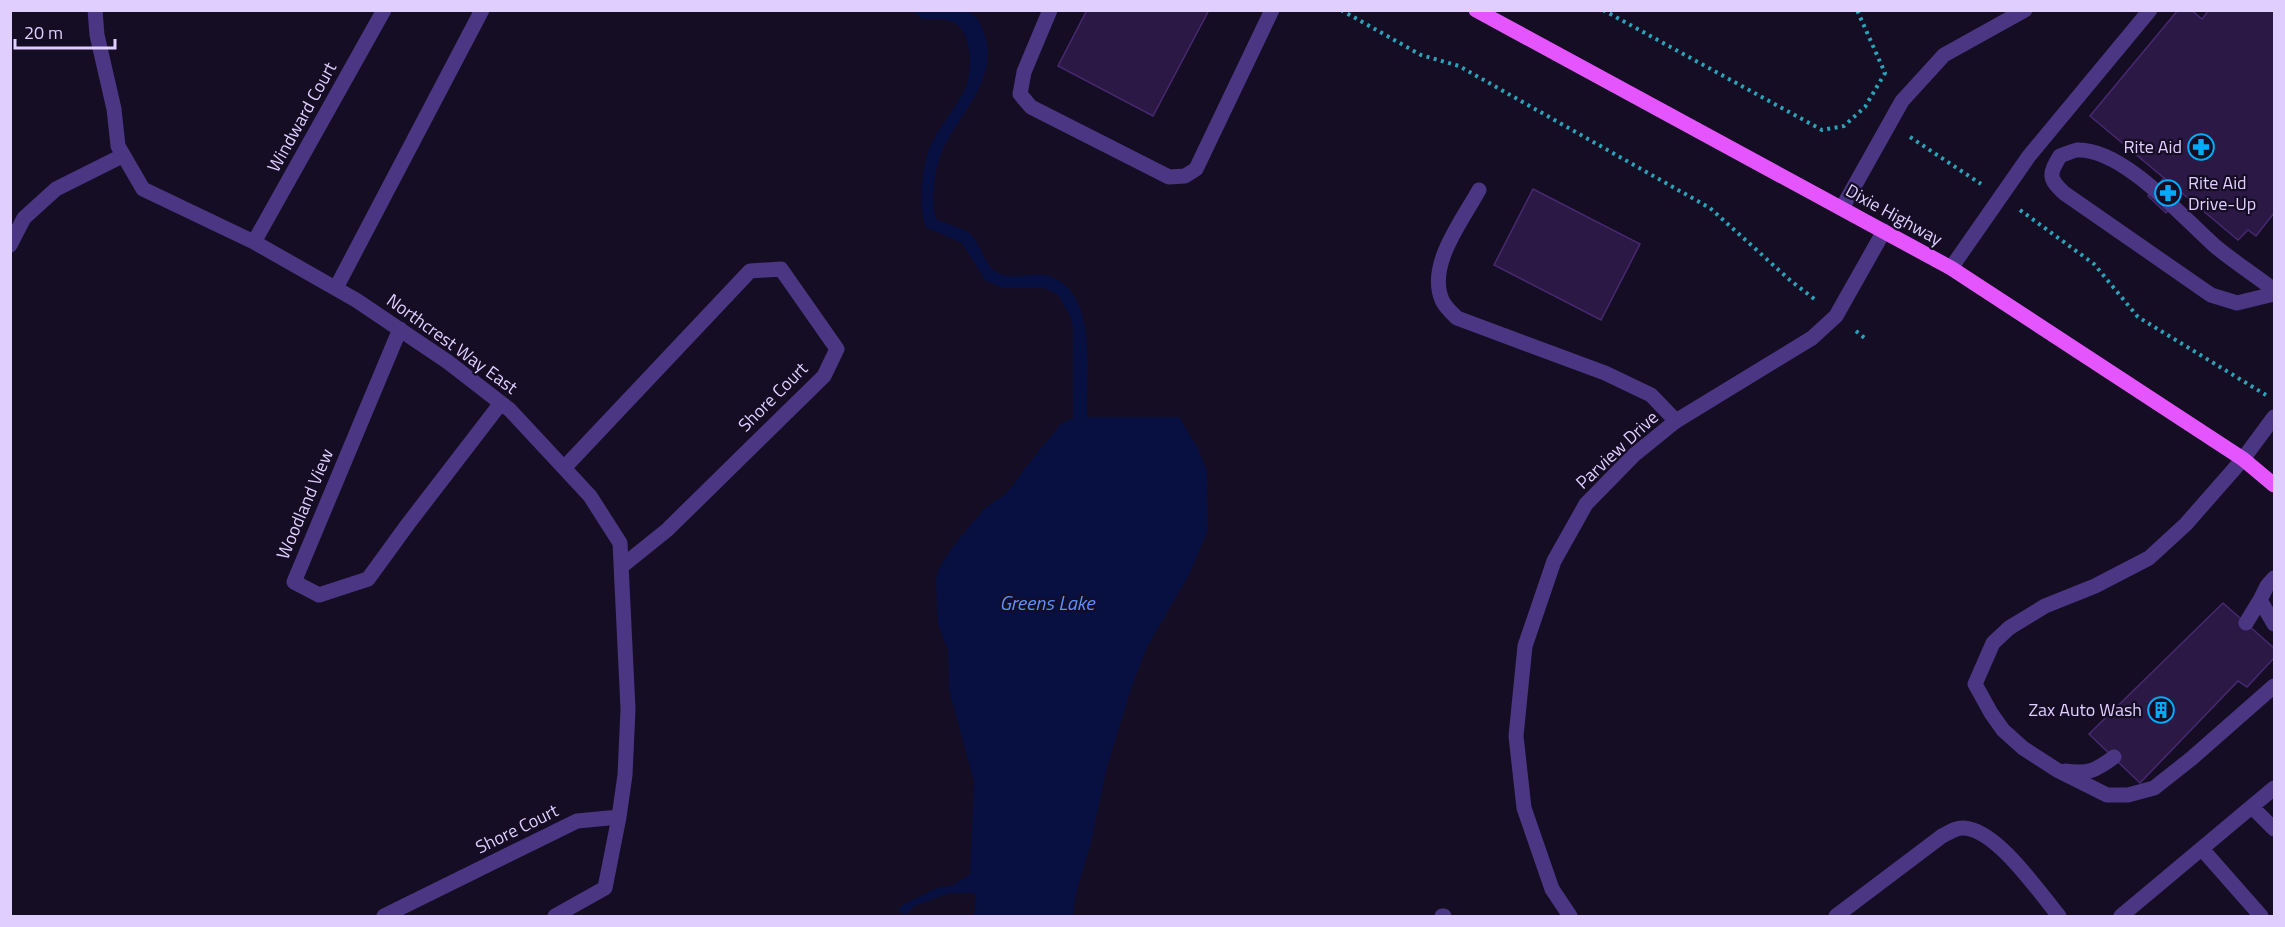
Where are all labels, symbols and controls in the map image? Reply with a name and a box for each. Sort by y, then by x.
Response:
scale bar [15,12,116,50]
text: 20 m [24,19,63,46]
street label: Windward Court [260,56,343,177]
pharmacy icon: Rite Aid [2186,132,2216,162]
place label: Rite Aid [2123,133,2182,160]
place label: Rite Aid Drive-Up [2188,169,2256,217]
street label: Dixie Highway [1841,177,1948,252]
pharmacy icon: Rite Aid Drive-Up [2153,178,2183,208]
street label: Northcrest Way East [381,287,524,401]
street label: Shore Court [732,355,814,438]
street label: Parview Drive [1569,404,1664,495]
street label: Woodland View [269,444,340,563]
water label: Greens Lake [999,587,1096,618]
building icon: Zax Auto Wash [2146,695,2176,725]
place label: Zax Auto Wash [2028,696,2142,723]
street label: Shore Court [471,797,563,860]

